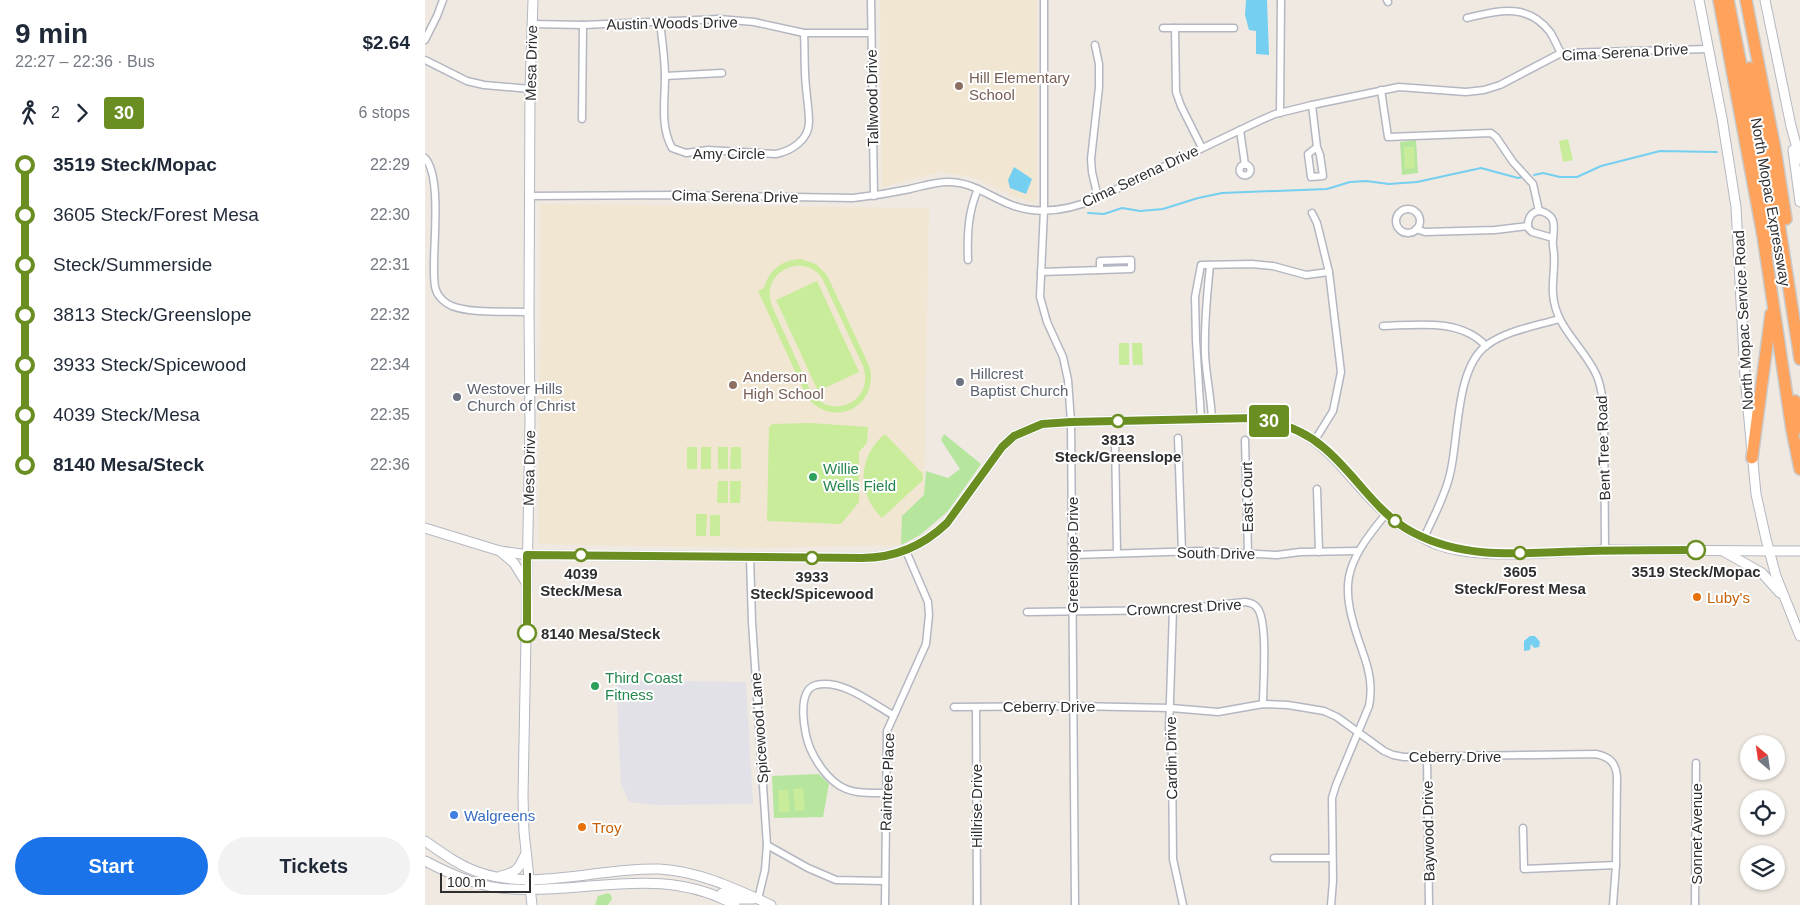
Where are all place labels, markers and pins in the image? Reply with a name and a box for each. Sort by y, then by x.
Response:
place label: Hill Elementary School [969,69,1070,103]
marker: Hill Elementary School [953,80,965,92]
place label: Hillcrest Baptist Church [970,365,1068,399]
place label: Anderson High School [743,368,824,402]
marker: Hillcrest Baptist Church [954,376,966,388]
marker: Anderson High School [727,379,739,391]
place label: Westover Hills Church of Christ [467,380,576,414]
marker: Westover Hills Church of Christ [451,391,463,403]
marker: 3813 Steck/Greenslope [1111,414,1125,428]
place label: 3813 Steck/Greenslope [1055,431,1181,465]
place label: Willie Wells Field [823,460,896,494]
marker: Willie Wells Field [807,471,819,483]
unlabelled marker [1388,514,1402,528]
marker: 3519 Steck/Mopac [1686,540,1706,560]
marker: 3605 Steck/Forest Mesa [1513,546,1527,560]
marker: 4039 Steck/Mesa [574,548,588,562]
marker: 3933 Steck/Spicewood [805,551,819,565]
place label: 3605 Steck/Forest Mesa [1454,563,1587,597]
place label: 3519 Steck/Mopac [1631,563,1761,580]
place label: 4039 Steck/Mesa [540,565,623,599]
place label: 3933 Steck/Spicewood [750,568,874,602]
place label: Luby's [1707,589,1750,606]
marker: Luby's [1691,591,1703,603]
marker: 8140 Mesa/Steck [517,623,537,643]
place label: 8140 Mesa/Steck [541,625,661,642]
place label: Third Coast Fitness [605,669,683,703]
marker: Third Coast Fitness [589,680,601,692]
place label: Walgreens [464,807,535,824]
marker: Walgreens [448,809,460,821]
place label: Troy [592,819,622,836]
marker: Troy [576,821,588,833]

